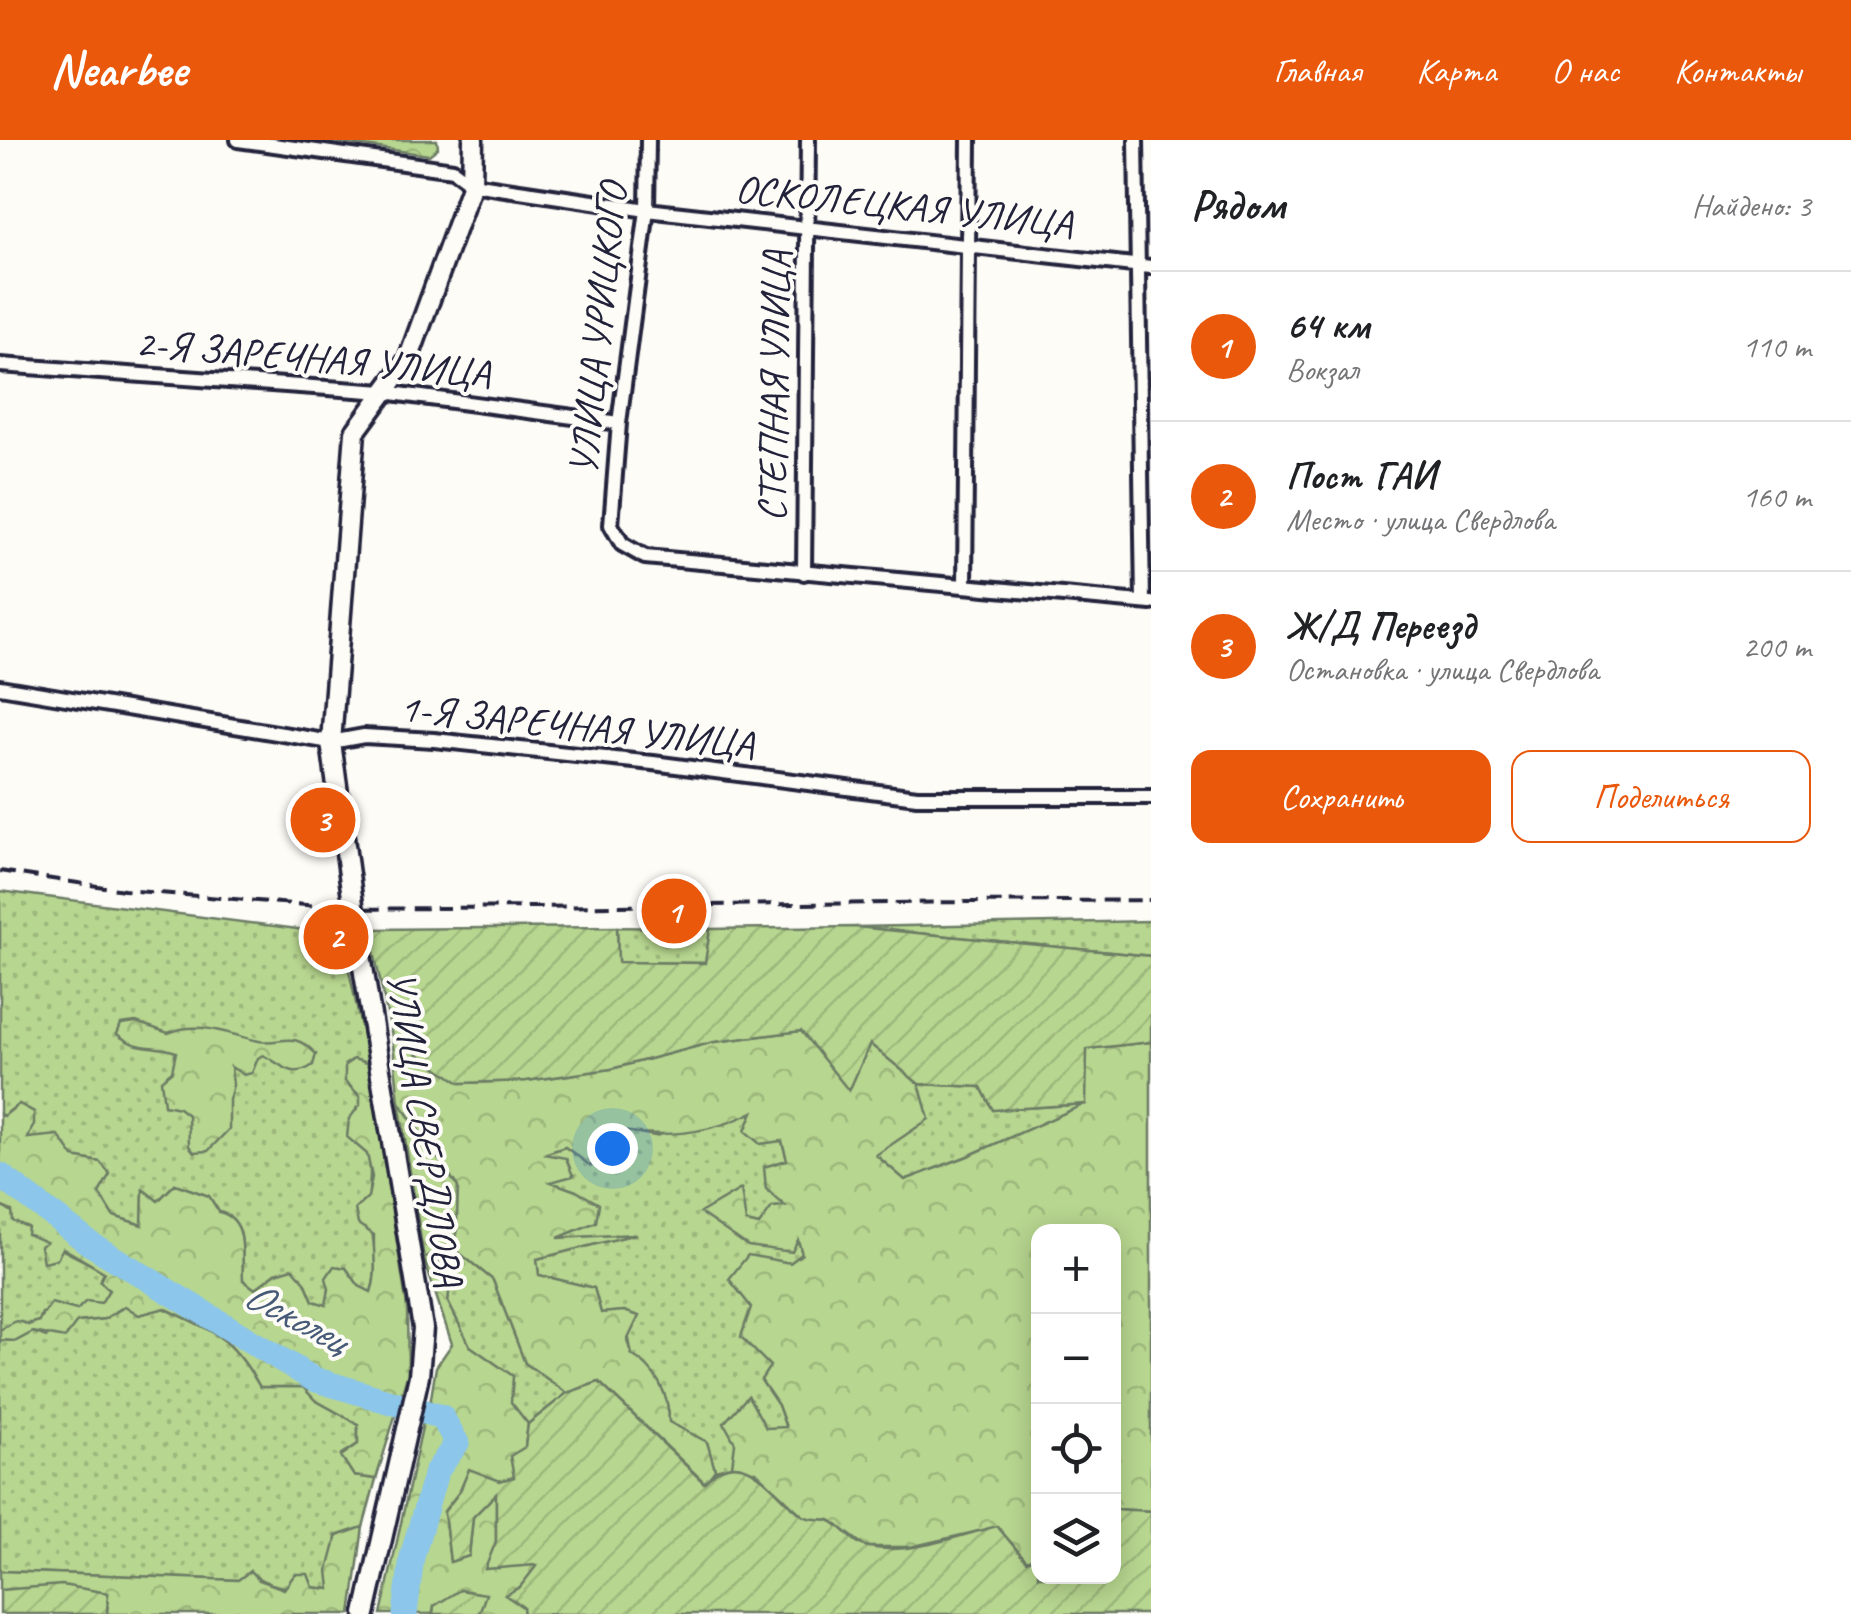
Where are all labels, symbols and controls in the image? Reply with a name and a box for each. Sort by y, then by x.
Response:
text: Nearbee [50,40,187,100]
text: Главная [1273,48,1361,93]
text: Карта [1416,48,1496,93]
text: О нас [1551,48,1619,93]
text: Контакты [1674,48,1801,93]
street label: ОСКОЛЕЦКАЯ УЛИЦА [733,163,1076,249]
street label: УЛИЦА УРИЦКОГО [558,177,639,477]
text: Рядом [1191,179,1285,232]
text: Найдено: 3 [1692,185,1811,226]
street label: СТЕПНАЯ УЛИЦА [747,249,801,522]
text: 64 км [1286,302,1369,349]
street label: 2-Я ЗАРЕЧНАЯ УЛИЦА [134,318,493,398]
text: 1 [1216,326,1231,367]
text: 110 m [1742,326,1811,367]
text: Вокзал [1286,349,1358,390]
text: Пост ГАИ [1286,452,1436,499]
text: 2 [1216,476,1231,517]
text: 160 m [1742,476,1811,517]
text: Место · улица Свердлова [1286,499,1555,540]
text: Ж/Д Переезд [1286,602,1475,649]
text: 3 [1216,626,1231,667]
text: 200 m [1742,626,1811,667]
text: Остановка · улица Свердлова [1286,649,1599,690]
street label: 1-Я ЗАРЕЧНАЯ УЛИЦА [398,683,757,770]
button: Сохранить [1191,750,1491,843]
button: Поделиться [1511,750,1811,843]
pin: 3 [290,782,356,858]
pin: 1 [642,874,706,948]
pin: 2 [304,900,368,974]
street label: УЛИЦА СВЕРДЛОВА [375,968,475,1291]
your location [587,1123,638,1174]
map controls [1031,1224,1121,1584]
button: + [1031,1224,1121,1314]
water label: Осколец [235,1268,361,1368]
button: − [1031,1314,1121,1404]
button: locate [1031,1404,1121,1494]
button: layers [1031,1494,1121,1584]

